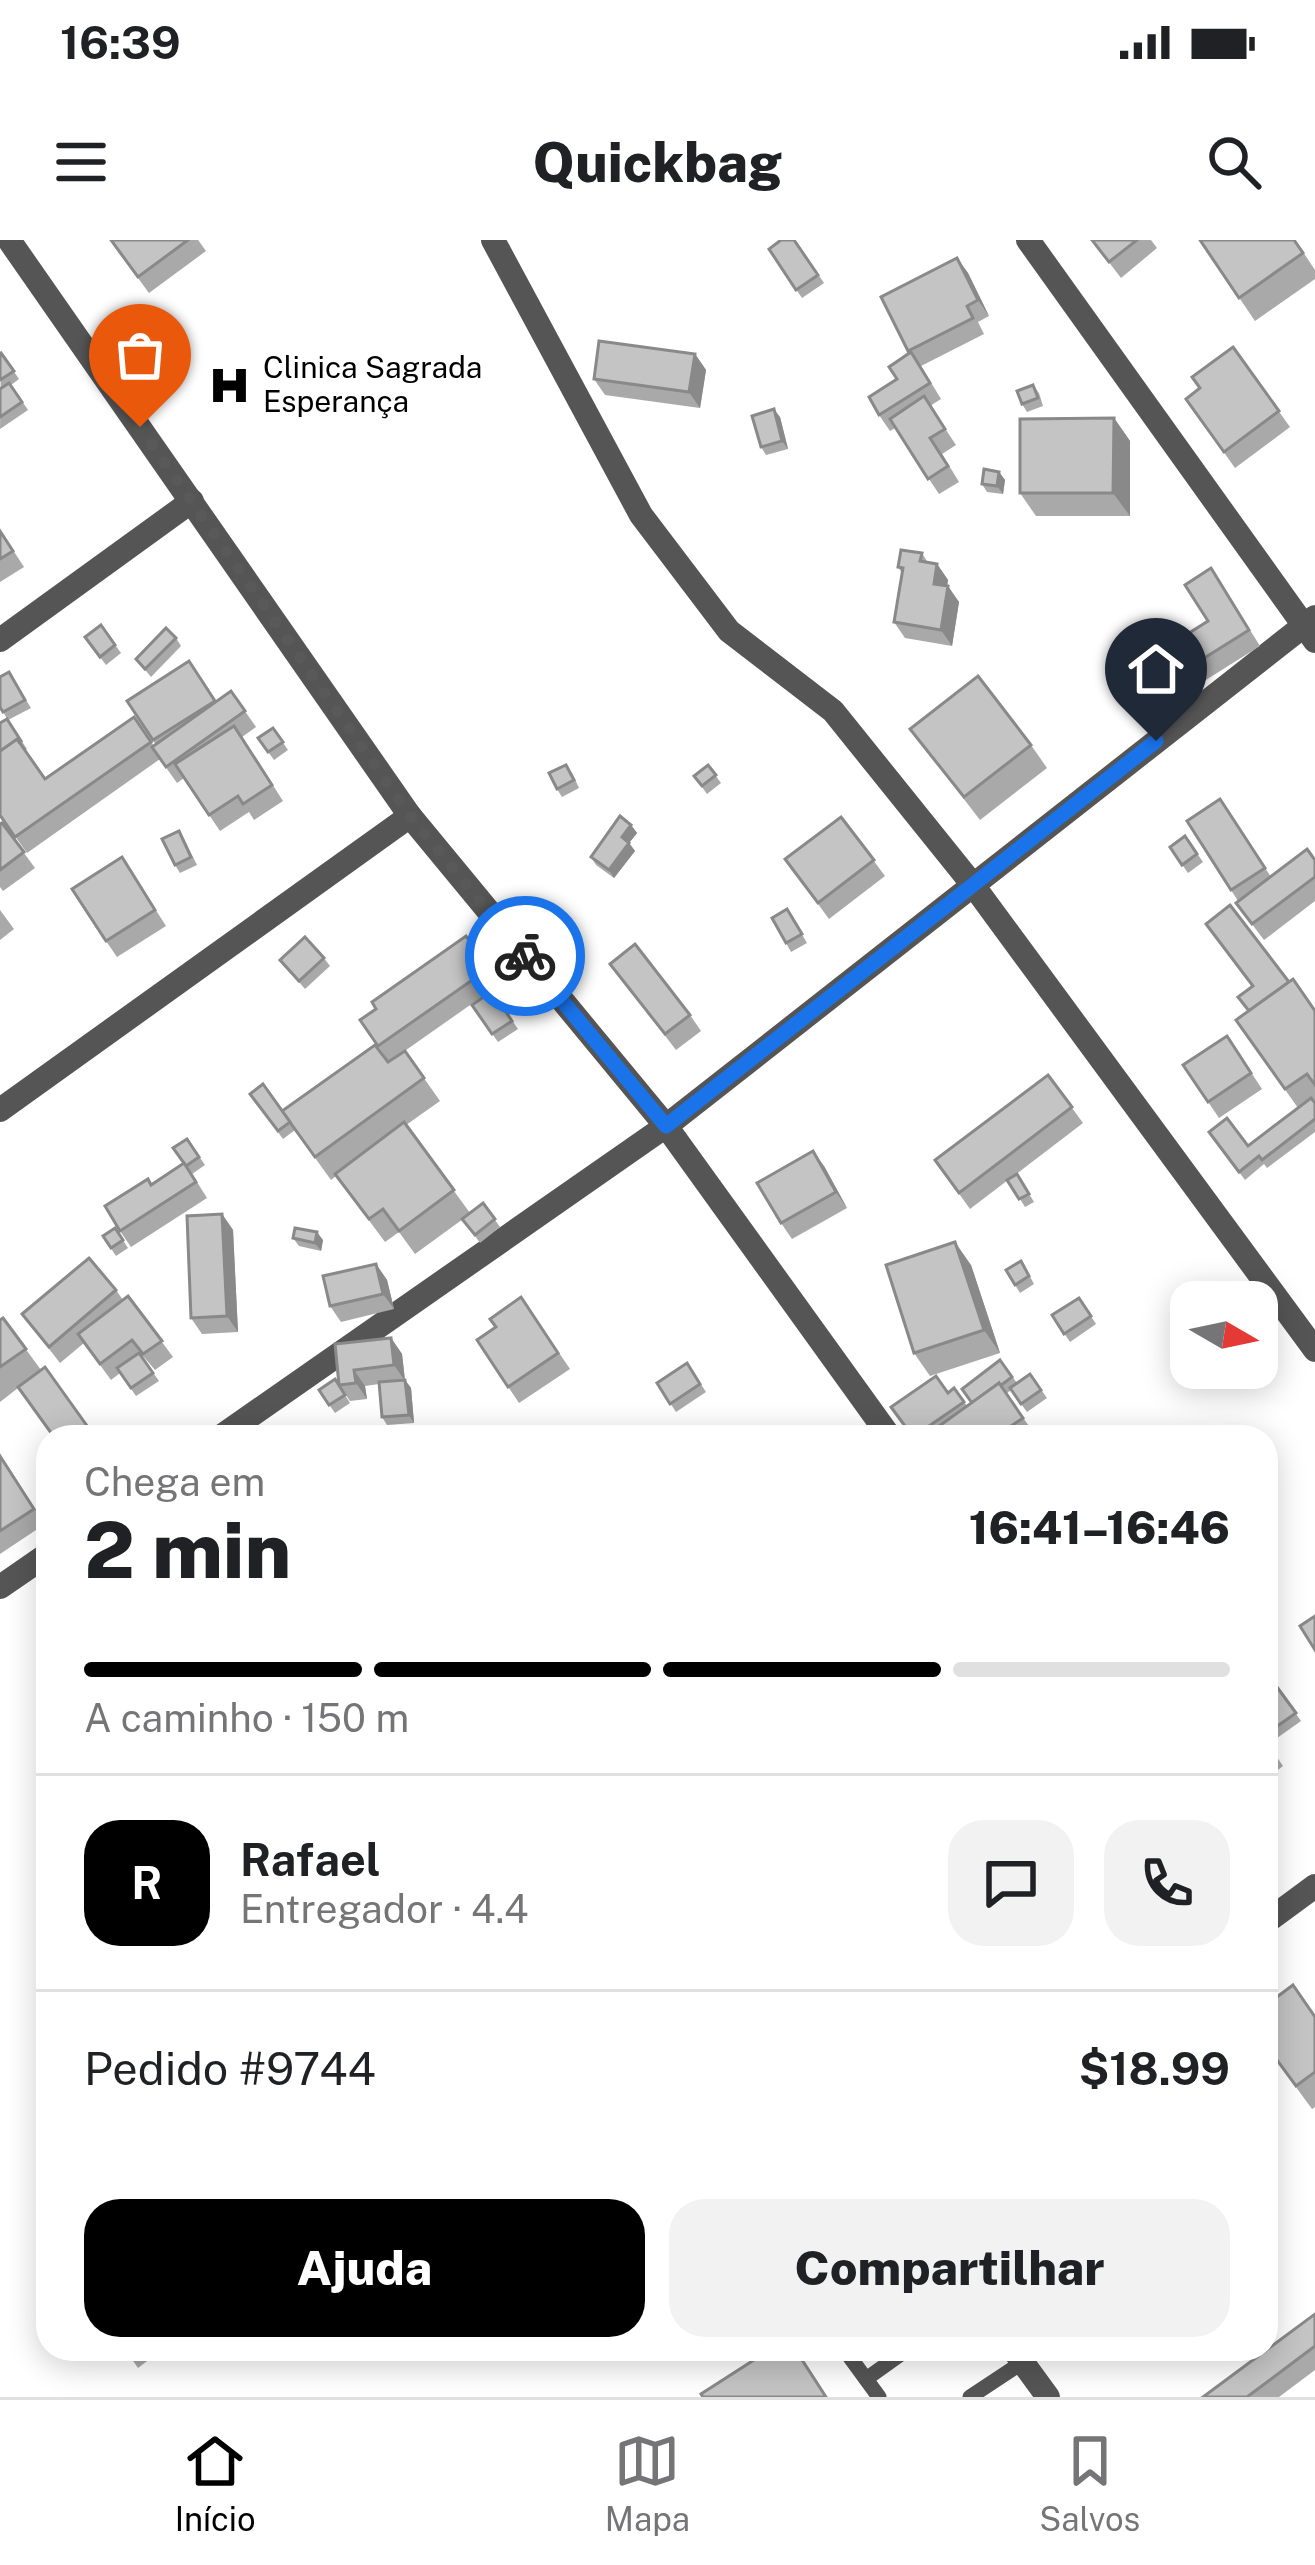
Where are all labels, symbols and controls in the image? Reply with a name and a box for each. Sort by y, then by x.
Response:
text: 16:39 [60,16,181,69]
icon: menu [48,129,114,195]
icon: search [1201,129,1267,195]
text: Quickbag [533,131,782,194]
pin [89,304,191,427]
icon: bag [107,322,173,388]
place label: Clinica Sagrada Esperança [263,349,482,419]
hospital icon: Clinica Sagrada Esperança [206,362,252,408]
pin [1105,618,1207,741]
icon: home [1123,636,1189,702]
courier [465,896,585,1016]
icon: bike [492,923,558,989]
north arrow [1170,1281,1278,1389]
map controls [1170,1281,1278,1389]
text: Chega em [84,1459,265,1505]
text: 16:41–16:46 [969,1501,1230,1554]
text: 2 min [84,1504,291,1596]
text: A caminho · 150 m [84,1695,409,1741]
button: chat [948,1820,1074,1946]
button: phone [1104,1820,1230,1946]
text: Rafael [240,1833,381,1886]
text: R [131,1856,163,1909]
text: Entregador · 4.4 [240,1886,528,1932]
text: Pedido #9744 [84,2042,376,2095]
text: $18.99 [1079,2042,1230,2095]
button: Ajuda [84,2199,645,2337]
button: Compartilhar [669,2199,1230,2337]
tab: Início [175,2428,256,2538]
tab: Mapa [605,2428,690,2538]
tab: Salvos [1039,2428,1140,2538]

